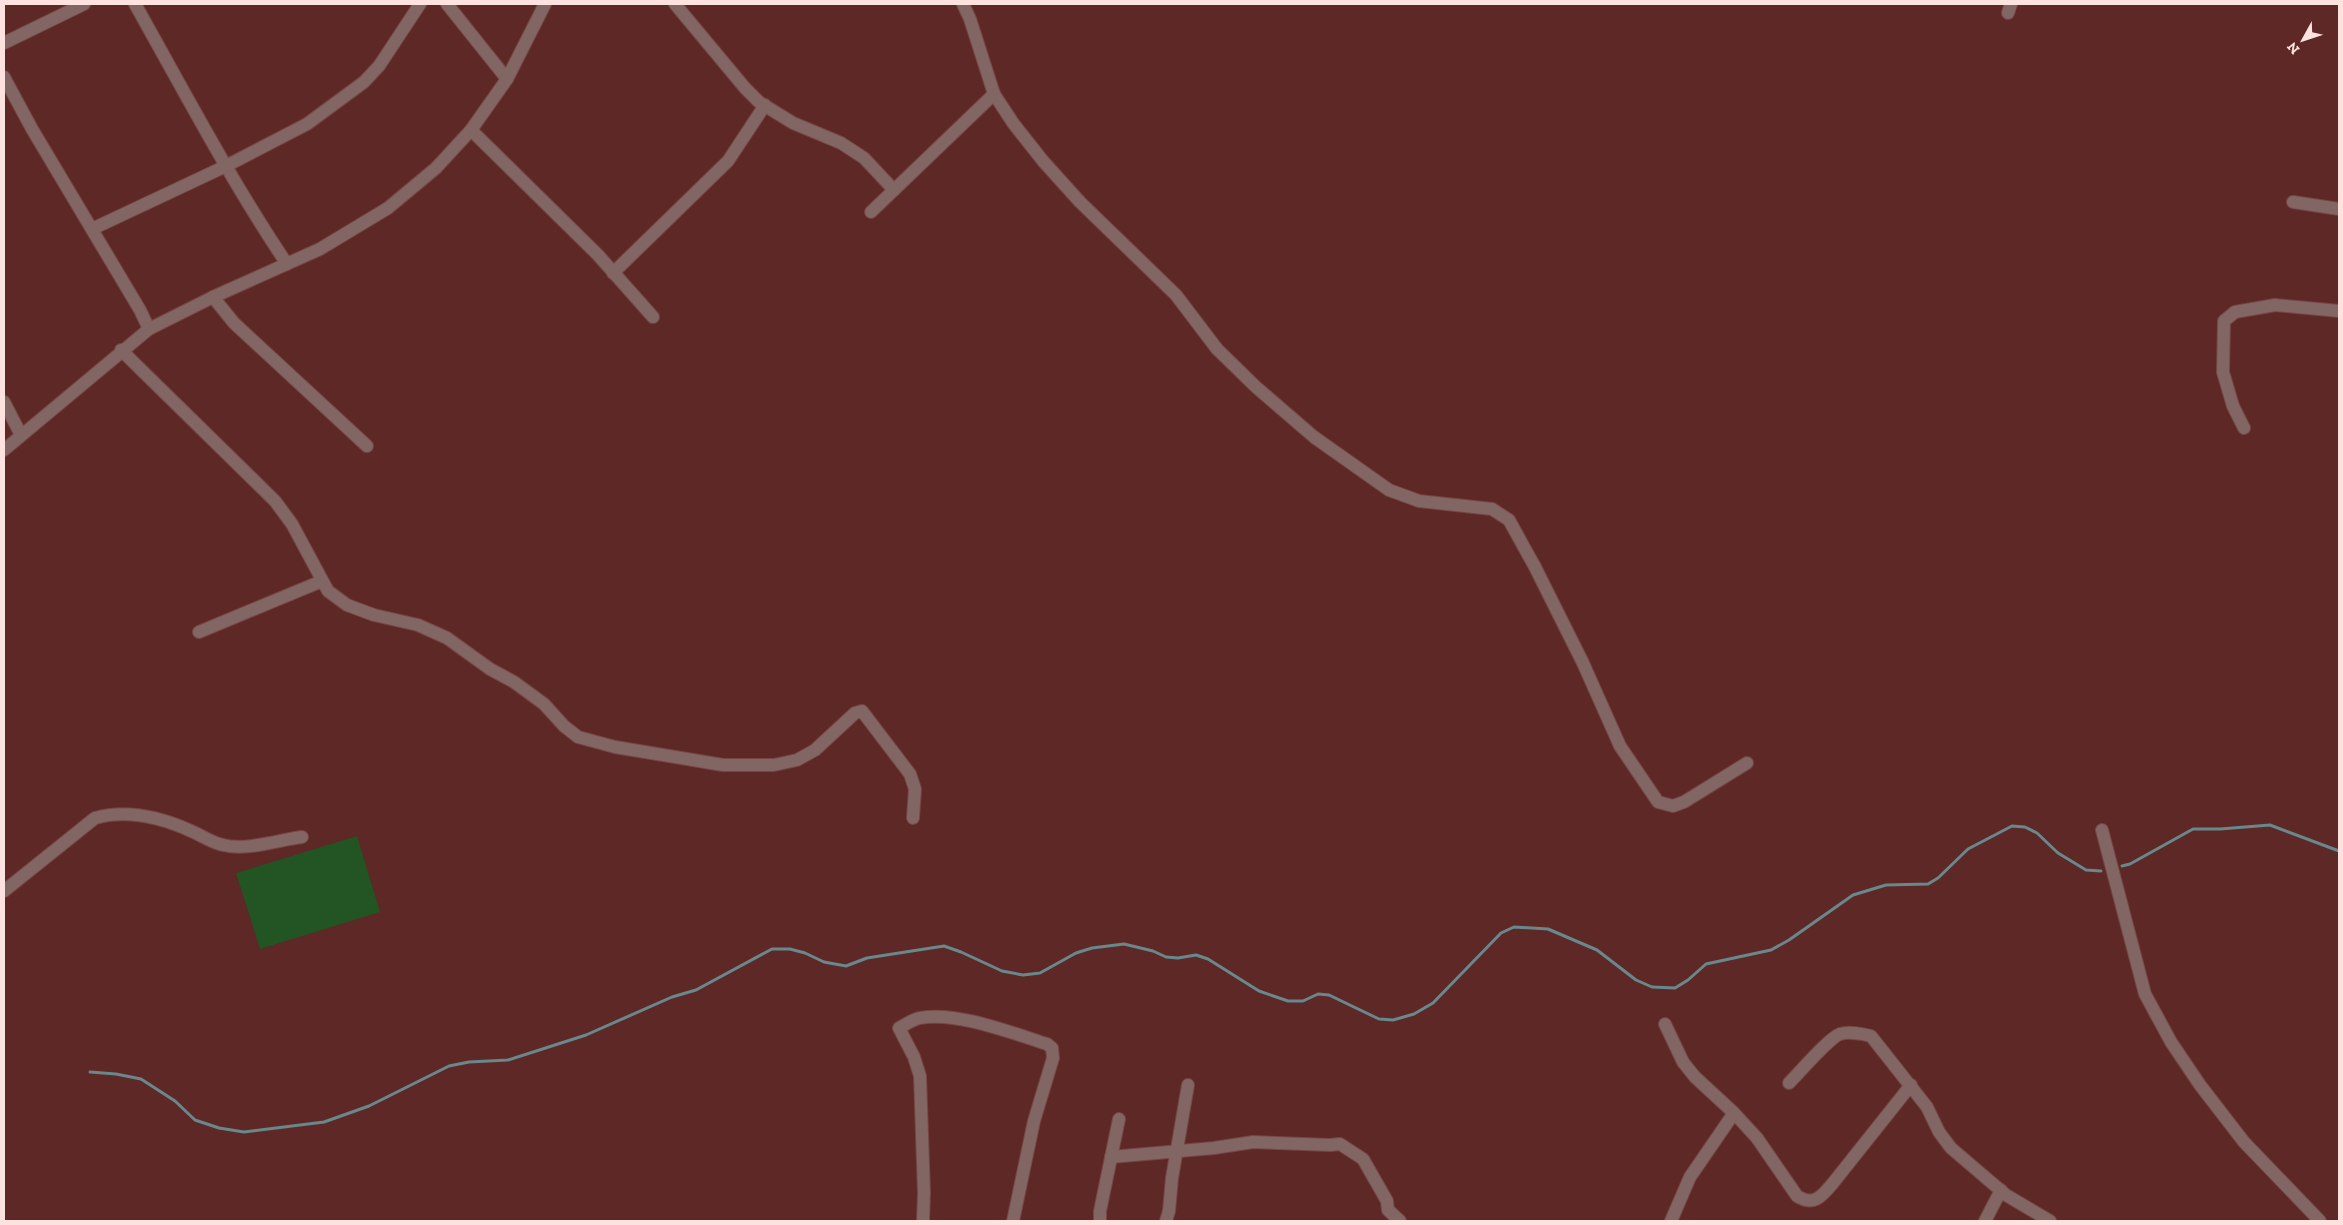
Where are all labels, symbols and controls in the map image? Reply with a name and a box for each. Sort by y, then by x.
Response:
north arrow [2278,15,2328,65]
text: N [2283,38,2303,58]

